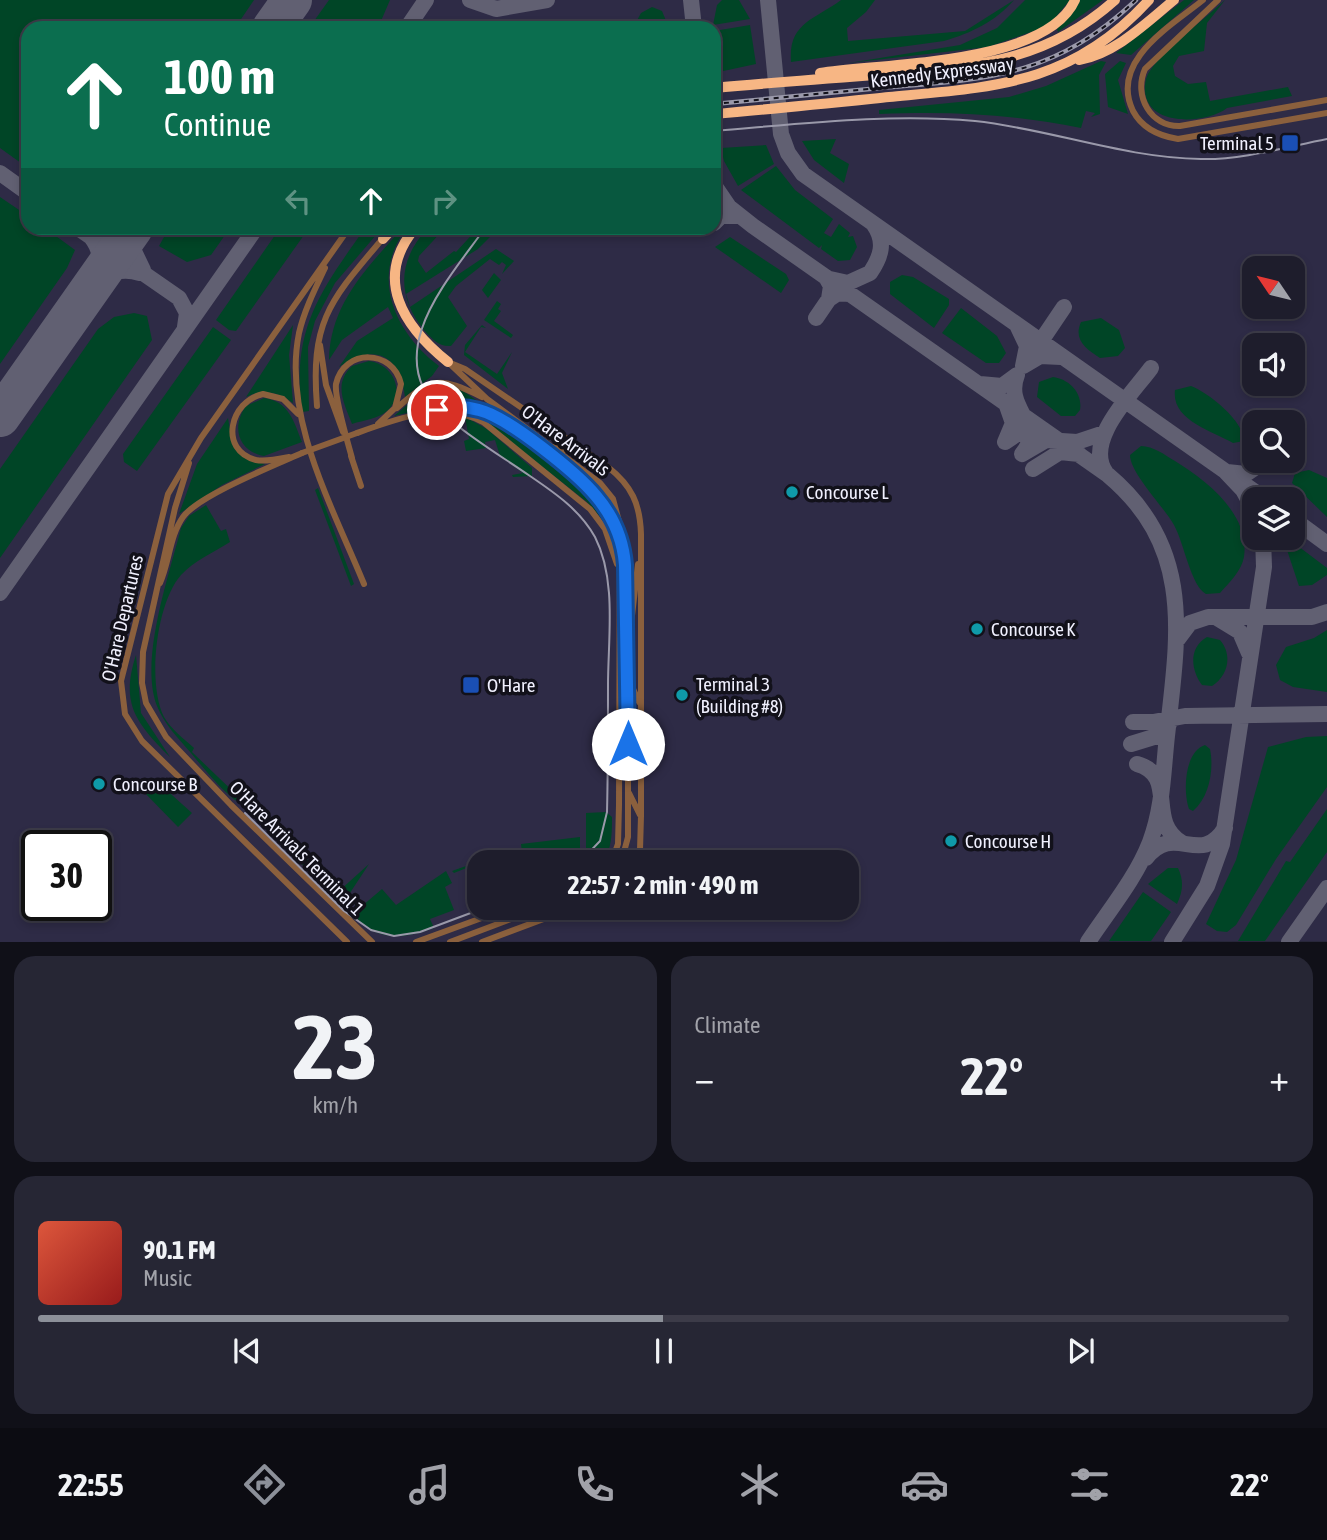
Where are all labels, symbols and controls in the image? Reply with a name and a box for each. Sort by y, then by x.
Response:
text: 100 m [164,48,275,104]
icon: ahead [49,49,140,140]
street label: Kennedy Expressway [869,52,1015,92]
text: Continue [164,106,271,143]
place label: Terminal 5 [1200,132,1274,154]
marker: Terminal 5 [1280,133,1300,153]
icon: left [279,182,317,220]
icon: ahead [352,182,390,220]
icon: right [425,182,463,220]
north arrow [1242,256,1306,318]
map controls [1242,256,1305,550]
button: sound [1242,333,1305,396]
pin [407,380,467,440]
icon: arrive [418,391,456,429]
street label: O'Hare Arrivals [518,400,614,480]
button: search [1242,410,1305,473]
place label: Concourse L [806,481,889,503]
marker: Concourse L [784,484,800,500]
button: layers [1242,487,1305,550]
street label: O'Hare Departures [97,552,147,683]
place label: Concourse K [991,618,1076,640]
marker: Concourse K [969,621,985,637]
place label: Terminal 3 (Building #8) [696,673,783,717]
place label: O'Hare [487,674,535,696]
marker: O'Hare [461,675,481,695]
marker: Terminal 3 (Building #8) [674,687,690,703]
position arrow [591,707,665,781]
place label: Concourse B [113,773,197,795]
marker: Concourse B [91,776,107,792]
street label: O'Hare Arrivals Terminal 1 [225,776,369,920]
speed limit sign: 30 [21,830,112,921]
place label: Concourse H [965,830,1051,852]
marker: Concourse H [943,833,959,849]
text: 22:57 · 2 min · 490 m [568,870,758,900]
text: 23 [292,994,378,1098]
text: Climate [695,1012,760,1038]
text: 22° [960,1046,1023,1106]
text: − [695,1056,714,1099]
text: + [1269,1056,1289,1099]
text: km/h [312,1092,358,1118]
text: 90.1 FM [143,1235,216,1265]
text: Music [143,1265,191,1291]
icon: previous [228,1332,266,1370]
icon: pause [645,1332,683,1370]
icon: next [1062,1332,1100,1370]
icon: directions [240,1460,289,1509]
icon: music [405,1460,454,1509]
icon: phone [570,1460,619,1509]
icon: climate [735,1460,784,1509]
icon: car [900,1460,949,1509]
icon: filters [1065,1460,1114,1509]
text: 22:55 [58,1466,124,1503]
text: 22° [1230,1466,1269,1503]

